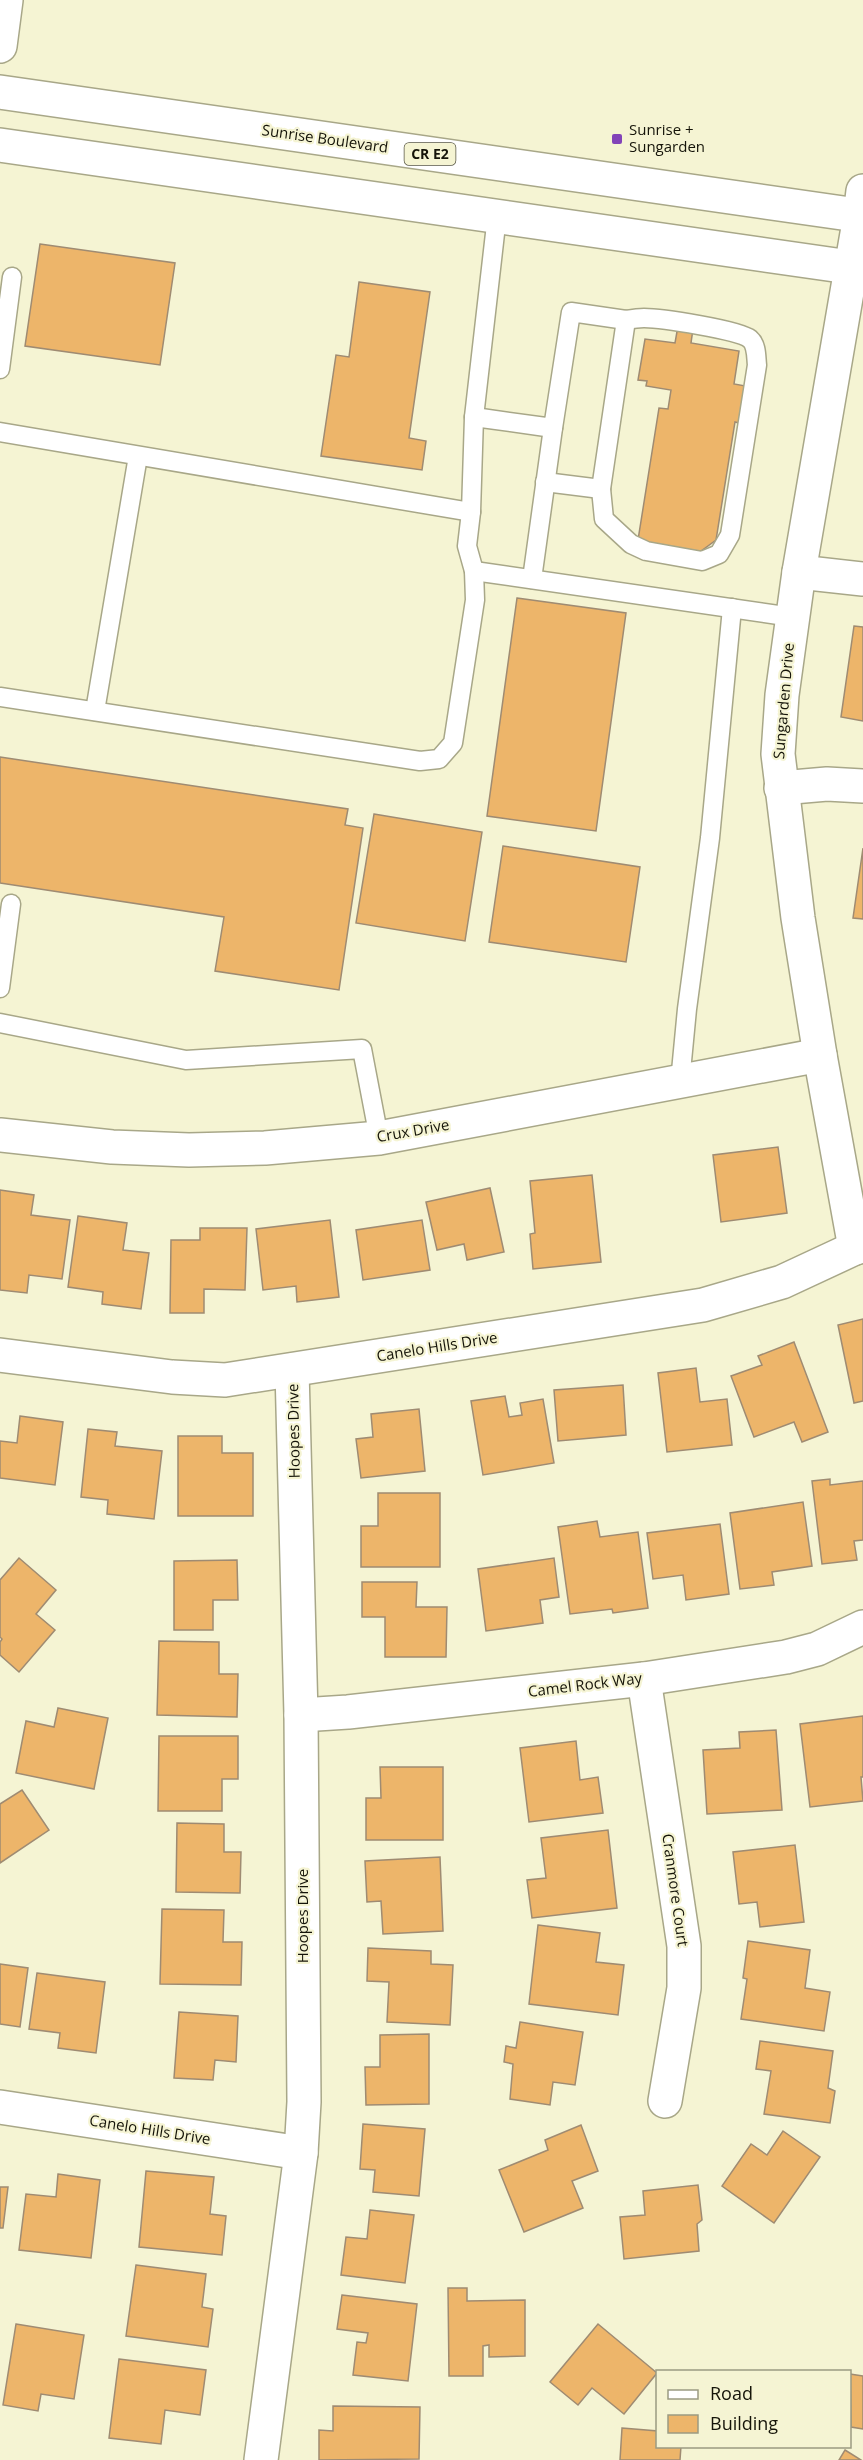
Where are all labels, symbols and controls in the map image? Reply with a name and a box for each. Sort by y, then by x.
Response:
street label: Sunrise Boulevard [261,119,390,157]
place label: Sunrise + Sungarden [629,119,705,156]
marker: Sunrise + Sungarden [610,132,624,146]
road number: CR E2 [404,143,456,165]
street label: Sungarden Drive [768,642,798,760]
street label: Crux Drive [375,1114,451,1146]
street label: Canelo Hills Drive [375,1327,499,1365]
street label: Hoopes Drive [282,1384,304,1478]
street label: Camel Rock Way [527,1667,644,1701]
street label: Cranmore Court [658,1832,694,1948]
street label: Hoopes Drive [292,1869,312,1963]
street label: Canelo Hills Drive [88,2110,212,2148]
legend [656,2370,851,2448]
text: Road [710,2381,753,2405]
text: Building [710,2411,778,2435]

